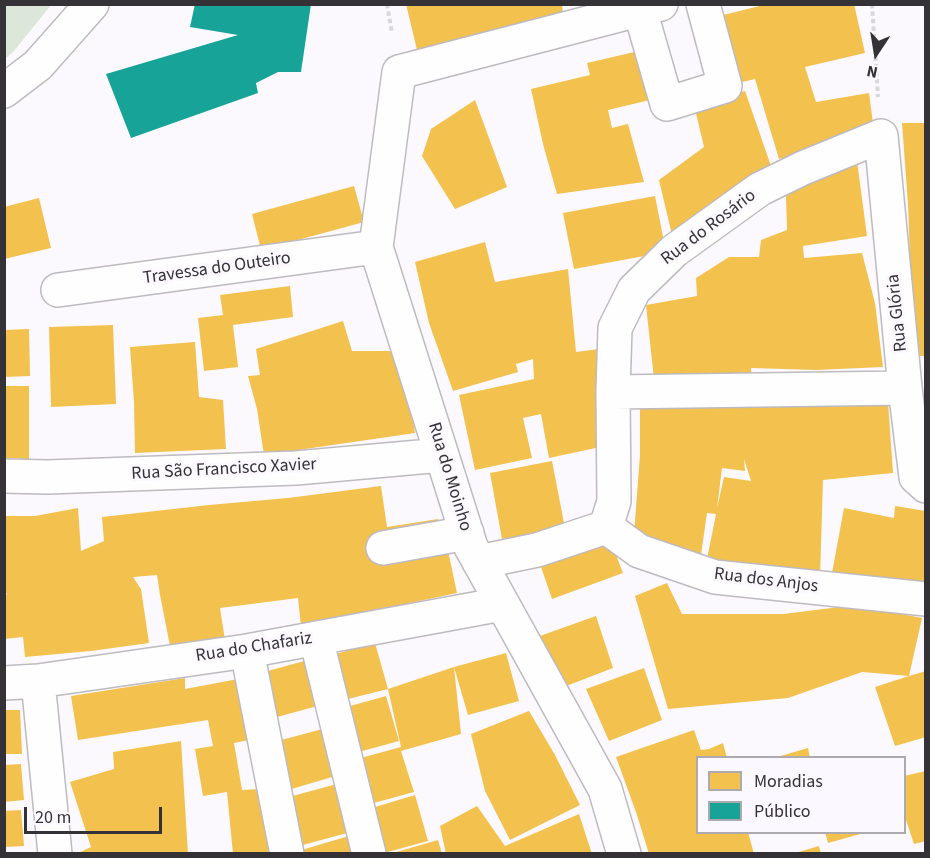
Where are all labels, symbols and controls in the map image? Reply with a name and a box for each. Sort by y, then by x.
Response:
north arrow [846,24,906,84]
text: N [865,60,880,83]
street label: Rua do Rosário [657,185,761,271]
street label: Travessa do Outeiro [142,248,292,290]
street label: Rua Glória [883,273,913,353]
street label: Rua do Moinho [422,420,476,534]
street label: Rua São Francisco Xavier [131,454,317,486]
street label: Rua dos Anjos [713,564,819,598]
street label: Rua do Chafariz [194,628,314,668]
legend [696,756,906,834]
text: Moradias [754,769,823,794]
scale bar [27,795,165,833]
text: Público [754,799,811,824]
text: 20 m [35,805,71,830]

